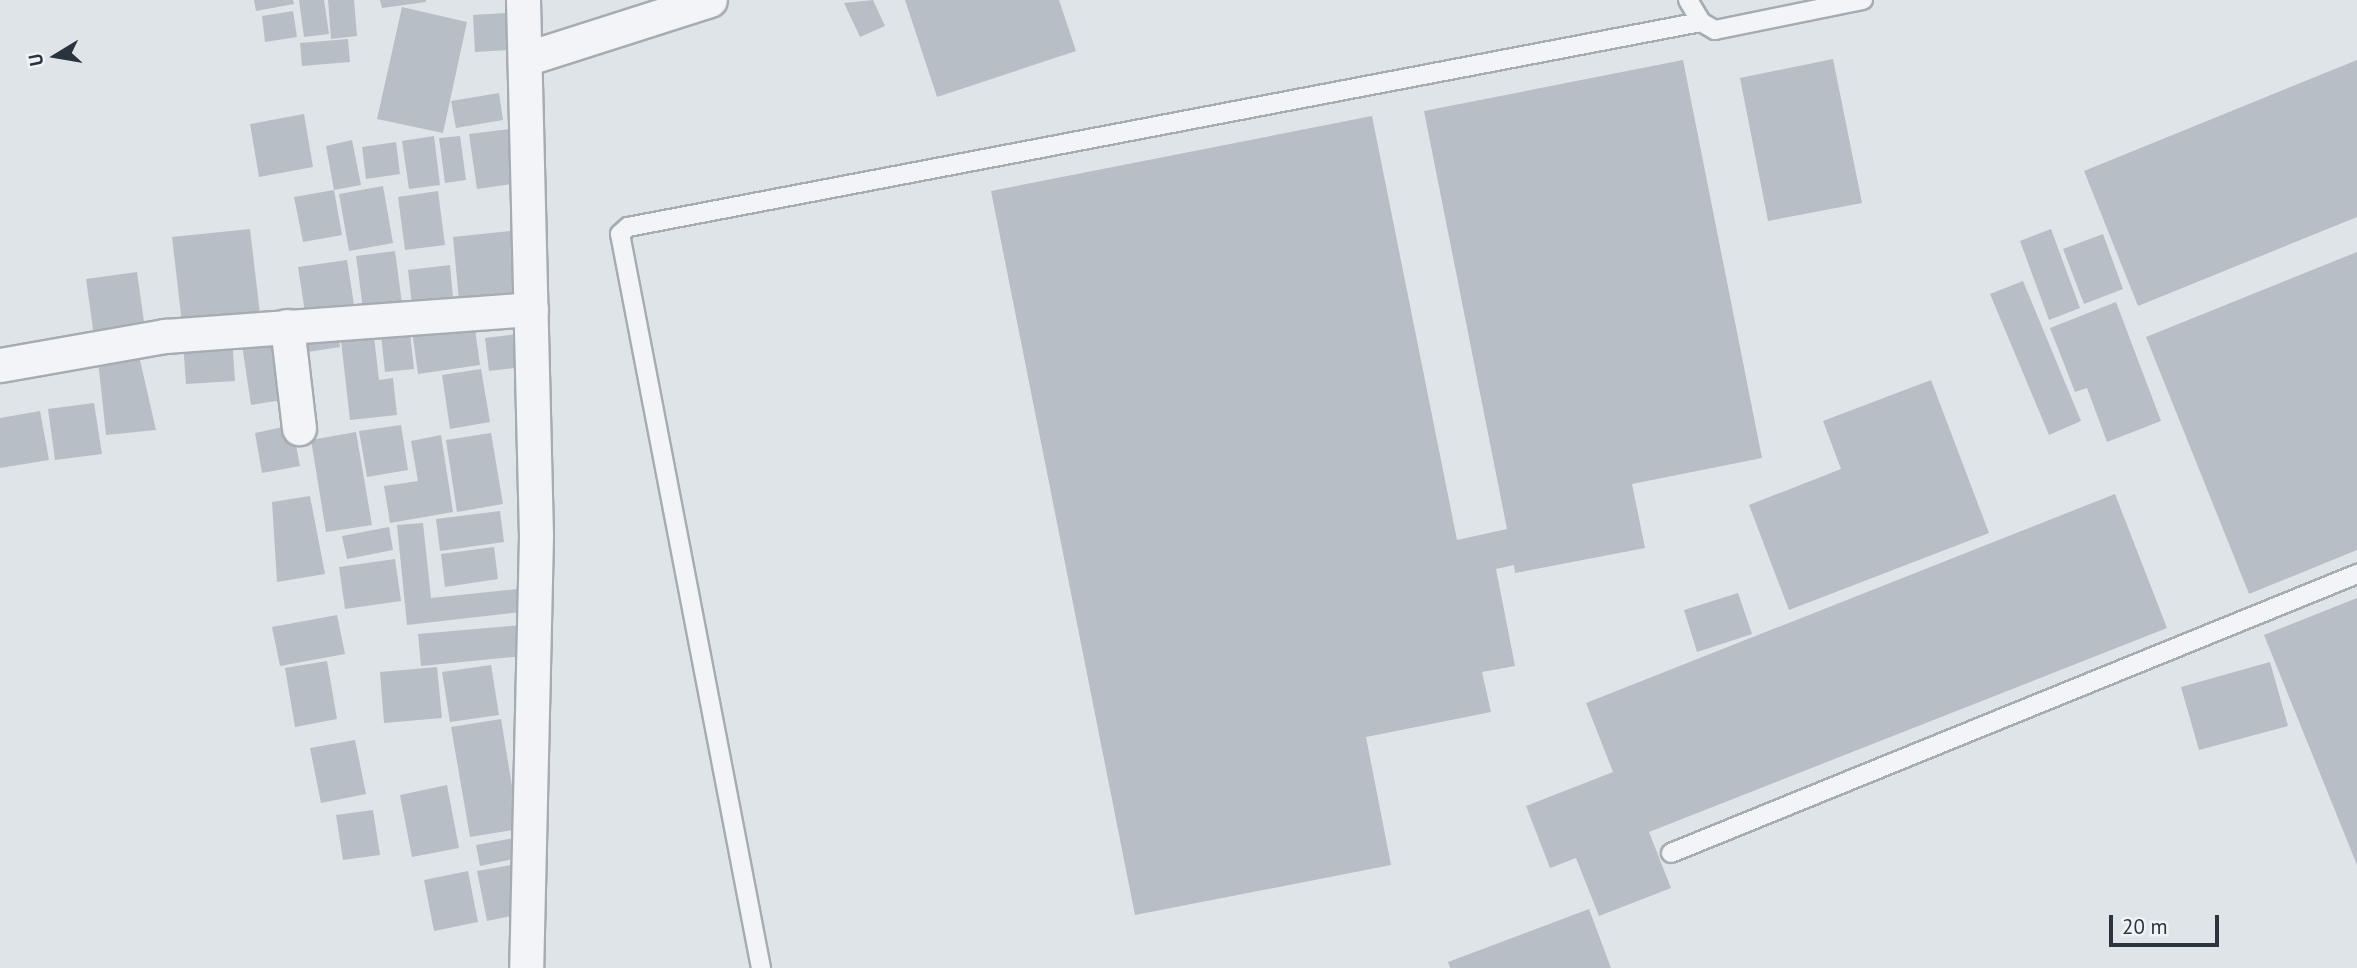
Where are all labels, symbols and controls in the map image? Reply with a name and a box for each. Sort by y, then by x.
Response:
north arrow [21,21,91,91]
text: U [22,52,48,68]
scale bar [2112,902,2222,946]
text: 20 m [2122,913,2168,940]

